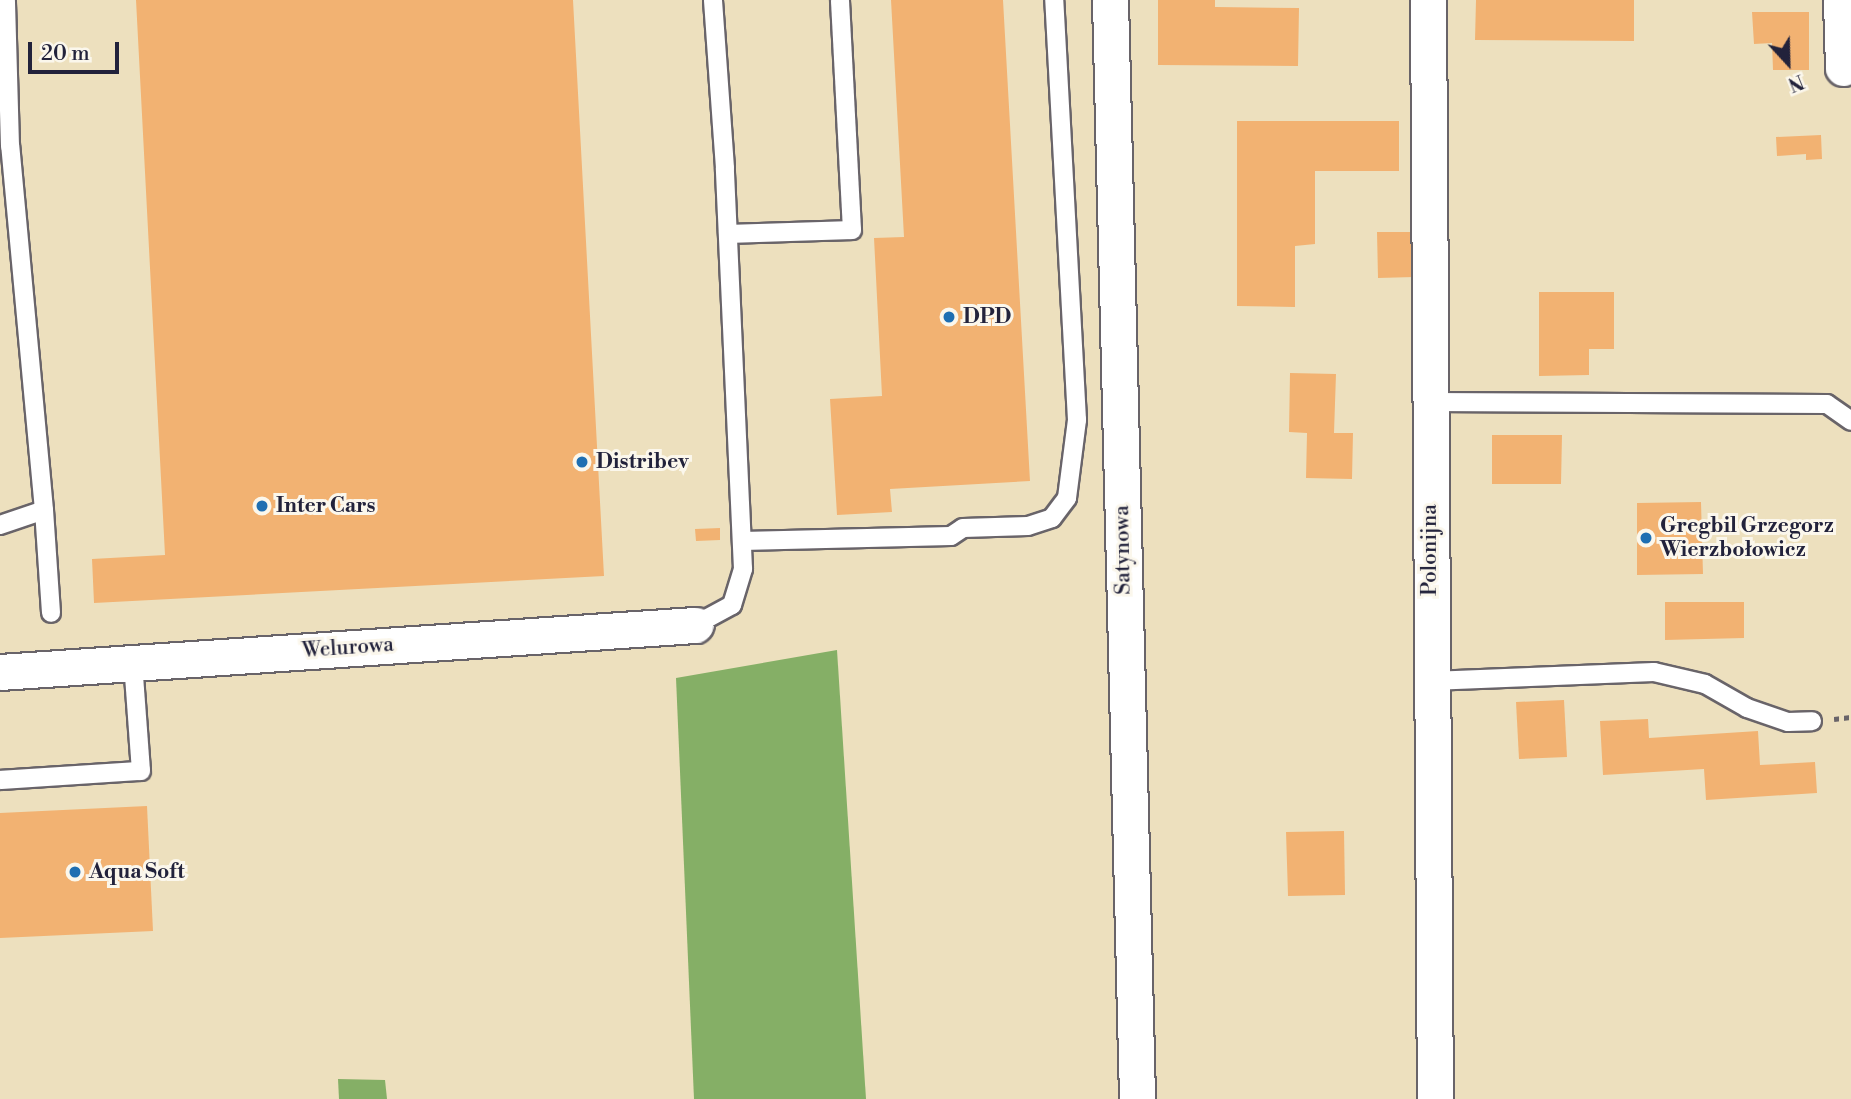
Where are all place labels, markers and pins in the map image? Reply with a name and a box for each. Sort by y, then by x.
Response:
place label: DPD [963,304,1011,330]
marker: DPD [941,309,957,325]
place label: Distribev [596,449,689,475]
marker: Distribev [574,454,590,470]
place label: Inter Cars [276,493,376,519]
marker: Inter Cars [254,498,270,514]
place label: Gregbil Grzegorz Wierzbołowicz [1660,513,1834,563]
marker: Gregbil Grzegorz Wierzbołowicz [1638,530,1654,546]
place label: Aqua Soft [89,859,185,885]
marker: Aqua Soft [67,864,83,880]

